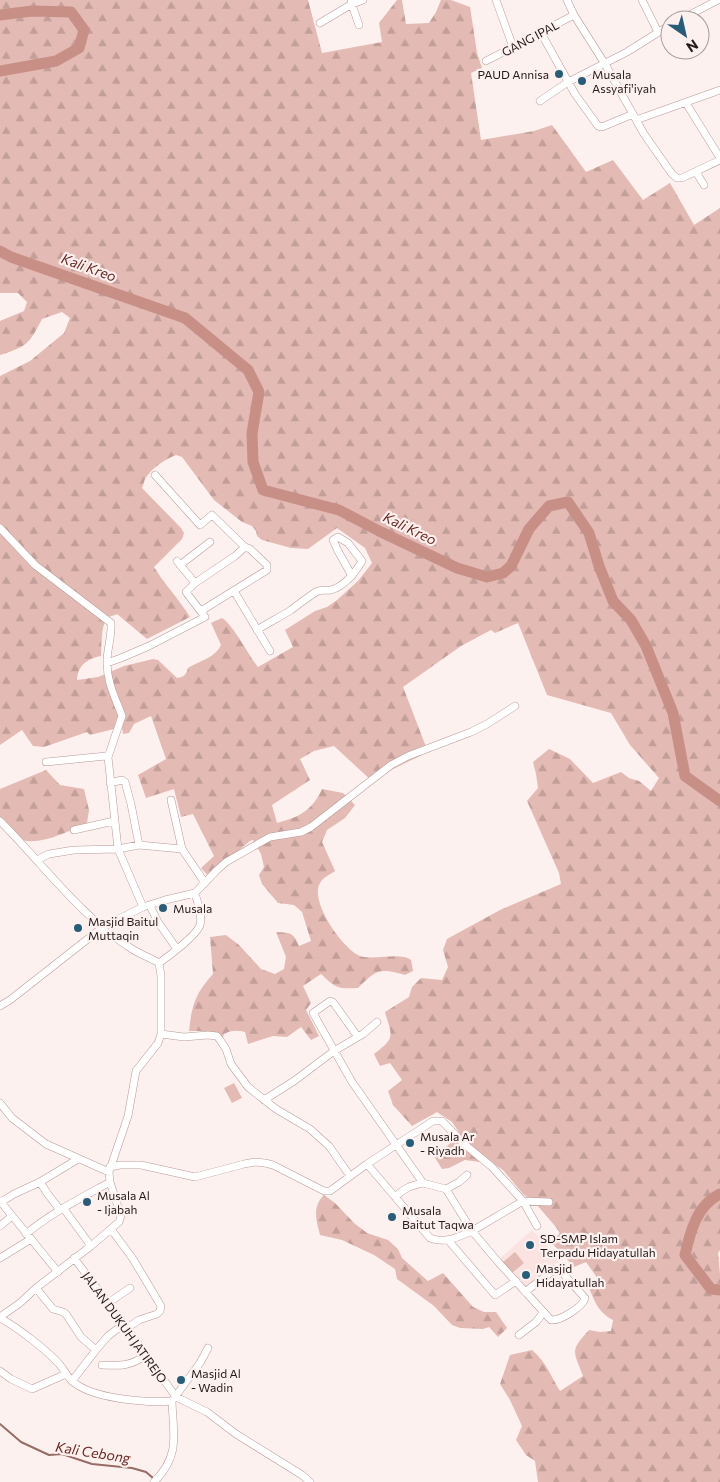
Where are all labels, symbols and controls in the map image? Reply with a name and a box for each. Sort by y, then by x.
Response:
north arrow [660,10,710,60]
street label: GANG IPAL [499,17,561,59]
text: N [683,36,702,56]
place label: PAUD Annisa [477,67,549,81]
place label: Musala Assyafi'iyah [592,67,656,95]
marker: PAUD Annisa [553,68,565,80]
marker: Musala Assyafi'iyah [576,75,588,87]
water label: Kali Kreo [59,249,119,285]
water label: Kali Kreo [381,508,439,548]
place label: Musala [173,901,212,915]
marker: Musala [157,902,169,914]
place label: Masjid Baitul Muttaqin [88,914,158,942]
marker: Masjid Baitul Muttaqin [72,922,84,934]
place label: Musala Ar - Riyadh [420,1129,475,1157]
marker: Musala Ar - Riyadh [404,1137,416,1149]
place label: Musala Al - Ijabah [97,1188,150,1216]
marker: Musala Al - Ijabah [81,1196,93,1208]
place label: Musala Baitut Taqwa [402,1203,474,1231]
marker: Musala Baitut Taqwa [386,1211,398,1223]
place label: SD-SMP Islam Terpadu Hidayatullah [540,1231,656,1259]
marker: SD-SMP Islam Terpadu Hidayatullah [524,1239,536,1251]
place label: Masjid Hidayatullah [536,1261,604,1289]
street label: JALAN DUKUH JATIREJO [79,1269,170,1386]
marker: Masjid Hidayatullah [520,1269,532,1281]
place label: Masjid Al - Wadin [191,1366,241,1394]
marker: Masjid Al - Wadin [175,1374,187,1386]
water label: Kali Cebong [54,1438,133,1467]

